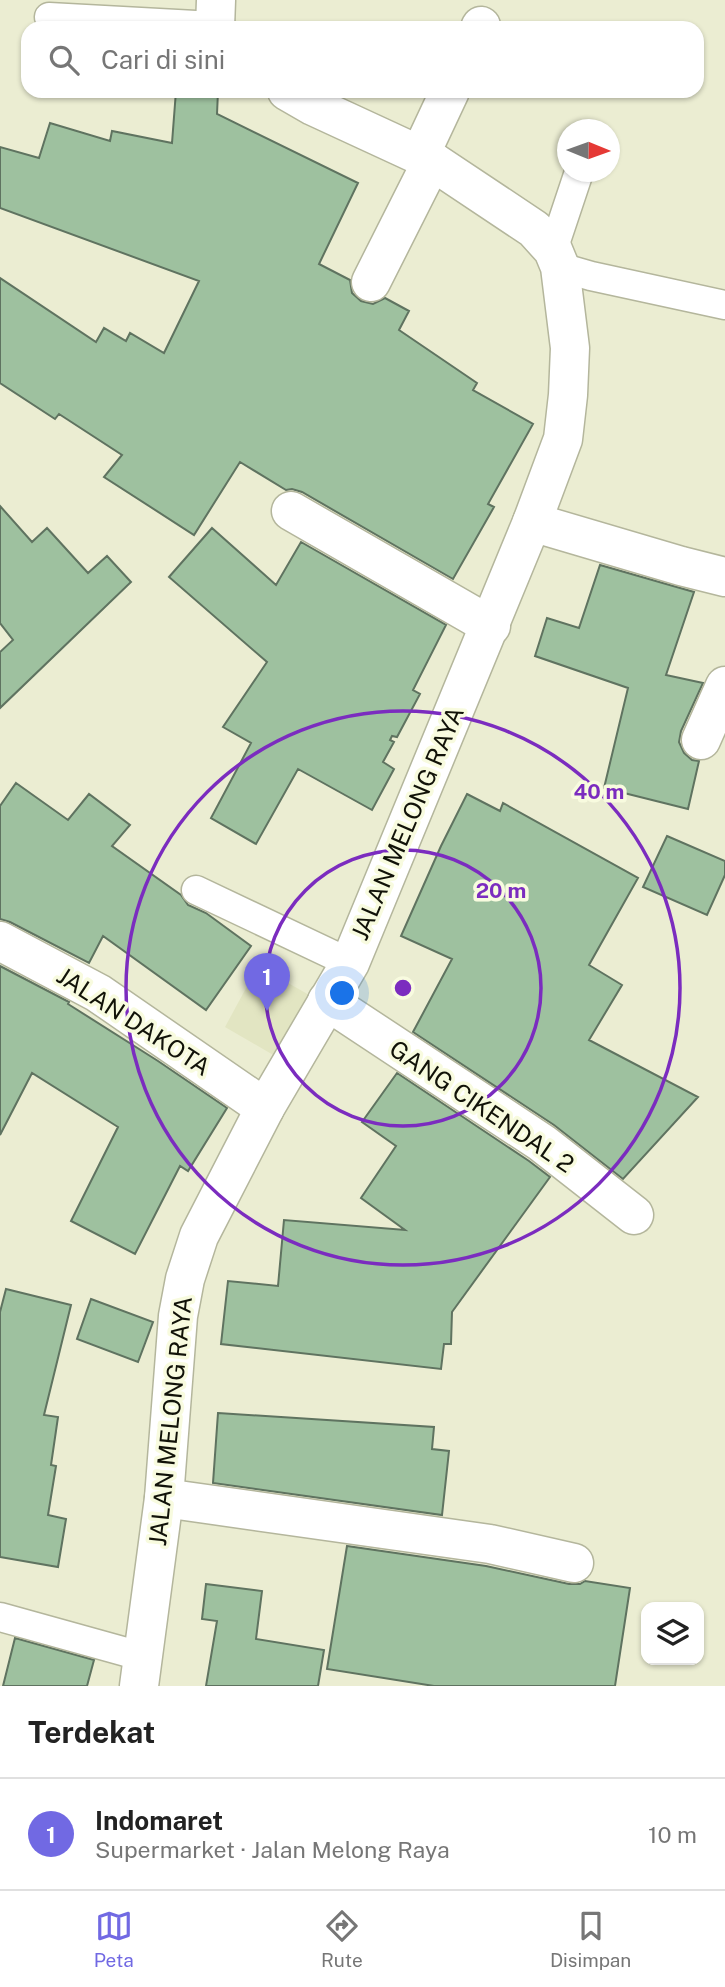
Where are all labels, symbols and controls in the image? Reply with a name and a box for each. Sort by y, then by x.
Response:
search box [21,21,704,98]
icon: search [45,41,83,79]
text: Cari di sini [101,44,225,75]
north arrow [557,119,620,182]
street label: JALAN MELONG RAYA [345,702,469,944]
text: 40 m [574,779,624,804]
text: 20 m [476,878,526,903]
pin: 1 [244,953,290,1011]
street label: JALAN DAKOTA [52,961,216,1081]
your location [325,976,359,1010]
centre of rings [391,976,415,1000]
street label: GANG CIKENDAL 2 [385,1034,579,1178]
street label: JALAN MELONG RAYA [143,1295,197,1547]
map controls [641,1602,704,1665]
button: layers [641,1602,704,1665]
text: Terdekat [28,1714,155,1750]
text: Indomaret [95,1805,223,1836]
text: 1 [46,1821,56,1848]
text: 10 m [648,1821,697,1848]
text: Supermarket · Jalan Melong Raya [95,1836,450,1863]
tab: Peta [94,1907,134,1971]
tab: Rute [321,1907,363,1971]
tab: Disimpan [550,1907,631,1971]

